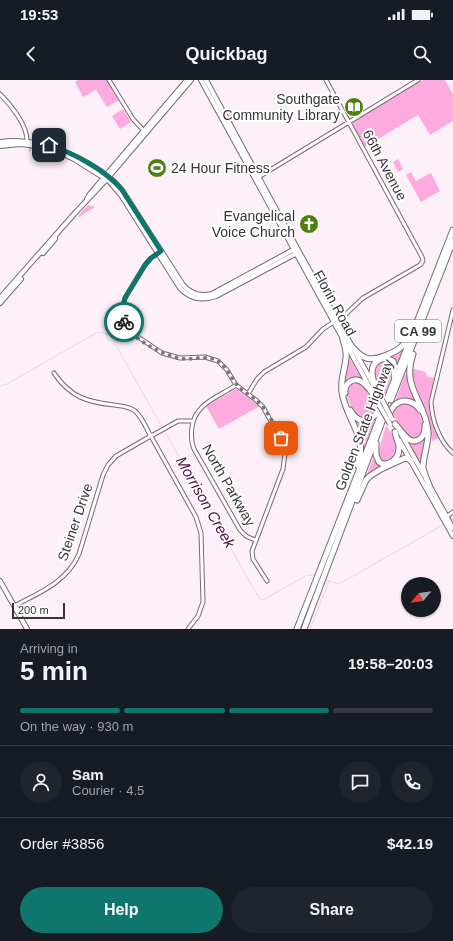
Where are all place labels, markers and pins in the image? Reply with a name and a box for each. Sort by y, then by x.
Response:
place label: Southgate Community Library [223,91,340,123]
library icon: Southgate Community Library [343,96,365,118]
pin [32,128,66,162]
sports icon: 24 Hour Fitness [146,157,168,179]
place label: 24 Hour Fitness [171,160,270,176]
place label: Evangelical Voice Church [212,208,295,240]
church icon: Evangelical Voice Church [298,213,320,235]
pin [264,421,298,455]

